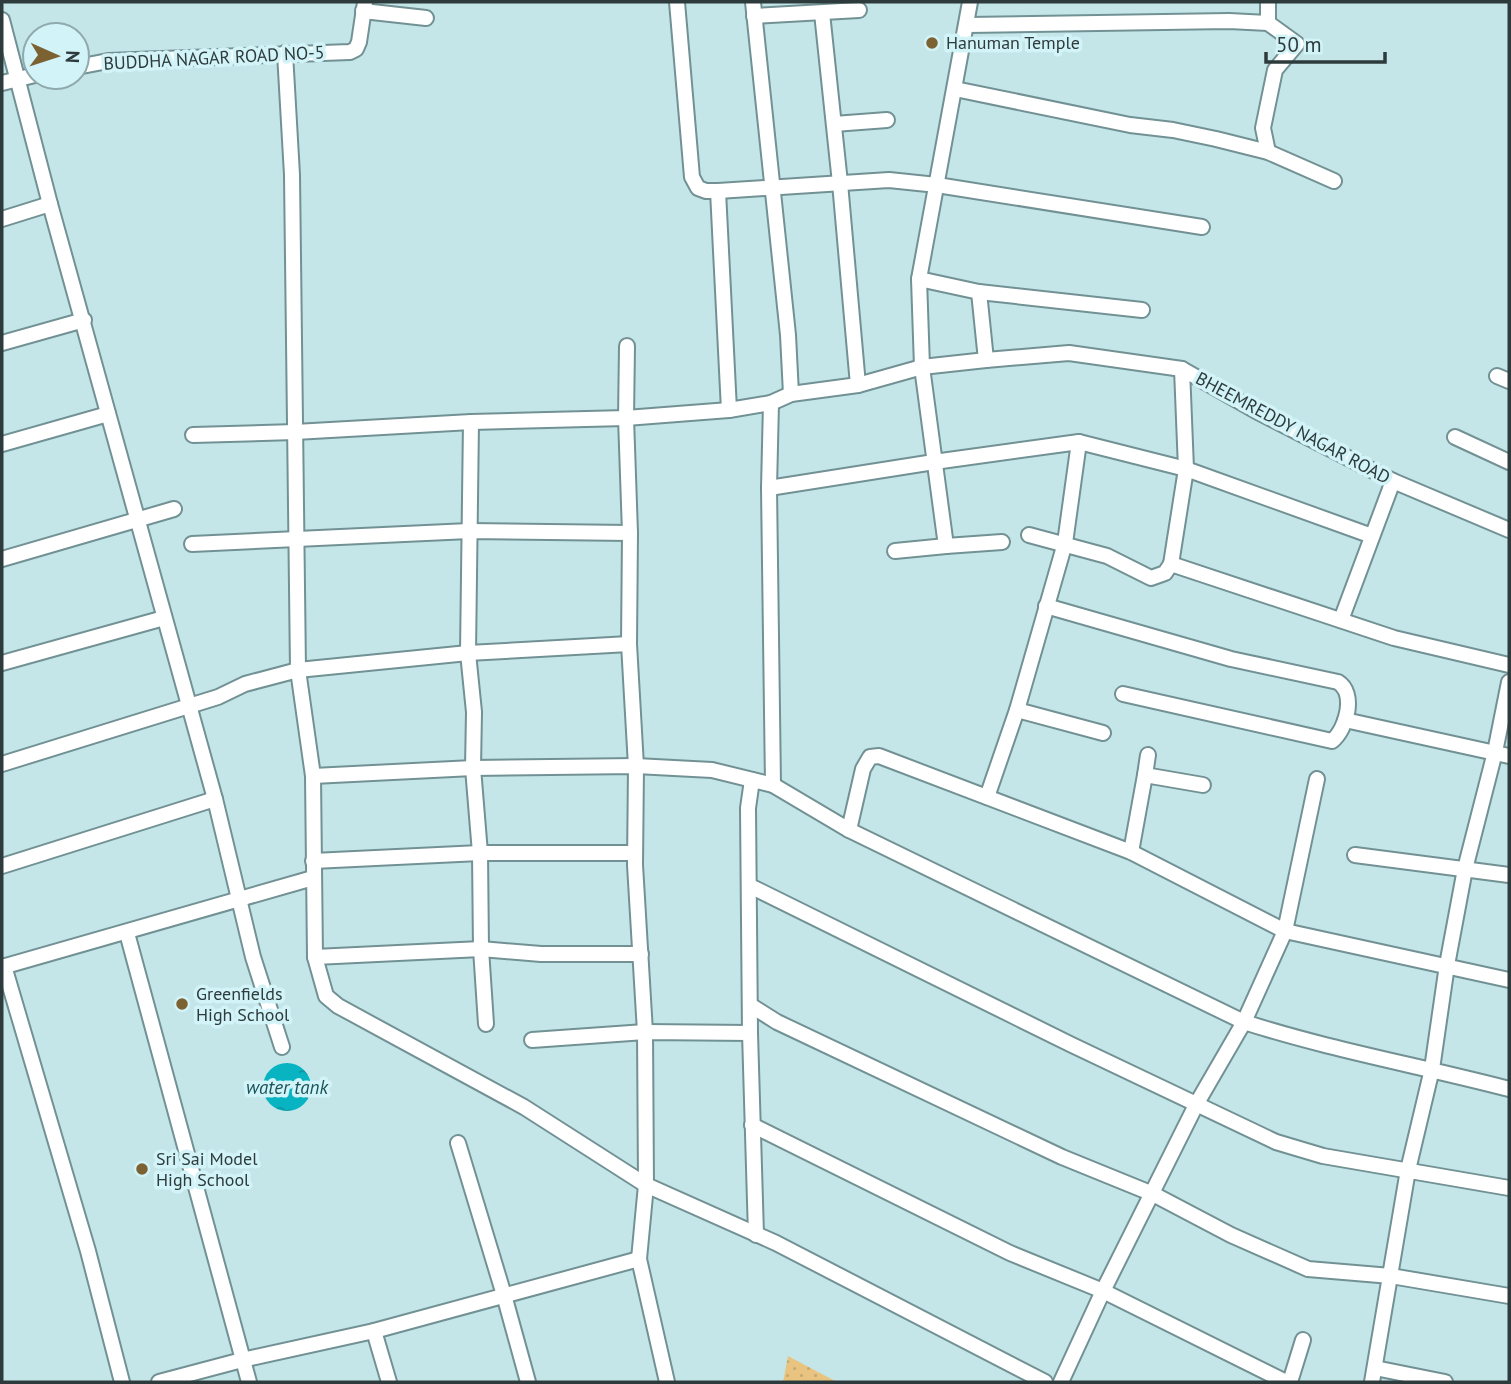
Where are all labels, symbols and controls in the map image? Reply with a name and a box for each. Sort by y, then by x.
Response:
north arrow [21,21,91,91]
scale bar [1266,21,1385,65]
place label: Hanuman Temple [946,31,1080,54]
text: 50 m [1276,31,1322,58]
marker: Hanuman Temple [924,35,940,51]
street label: BUDDHA NAGAR ROAD NO-5 [103,40,325,75]
text: N [61,50,85,64]
street label: BHEEMREDDY NAGAR ROAD [1192,366,1394,489]
place label: Greenfields High School [196,982,290,1026]
marker: Greenfields High School [174,996,190,1012]
water label: water tank [246,1075,329,1099]
place label: Sri Sai Model High School [156,1147,258,1191]
marker: Sri Sai Model High School [134,1161,150,1177]

